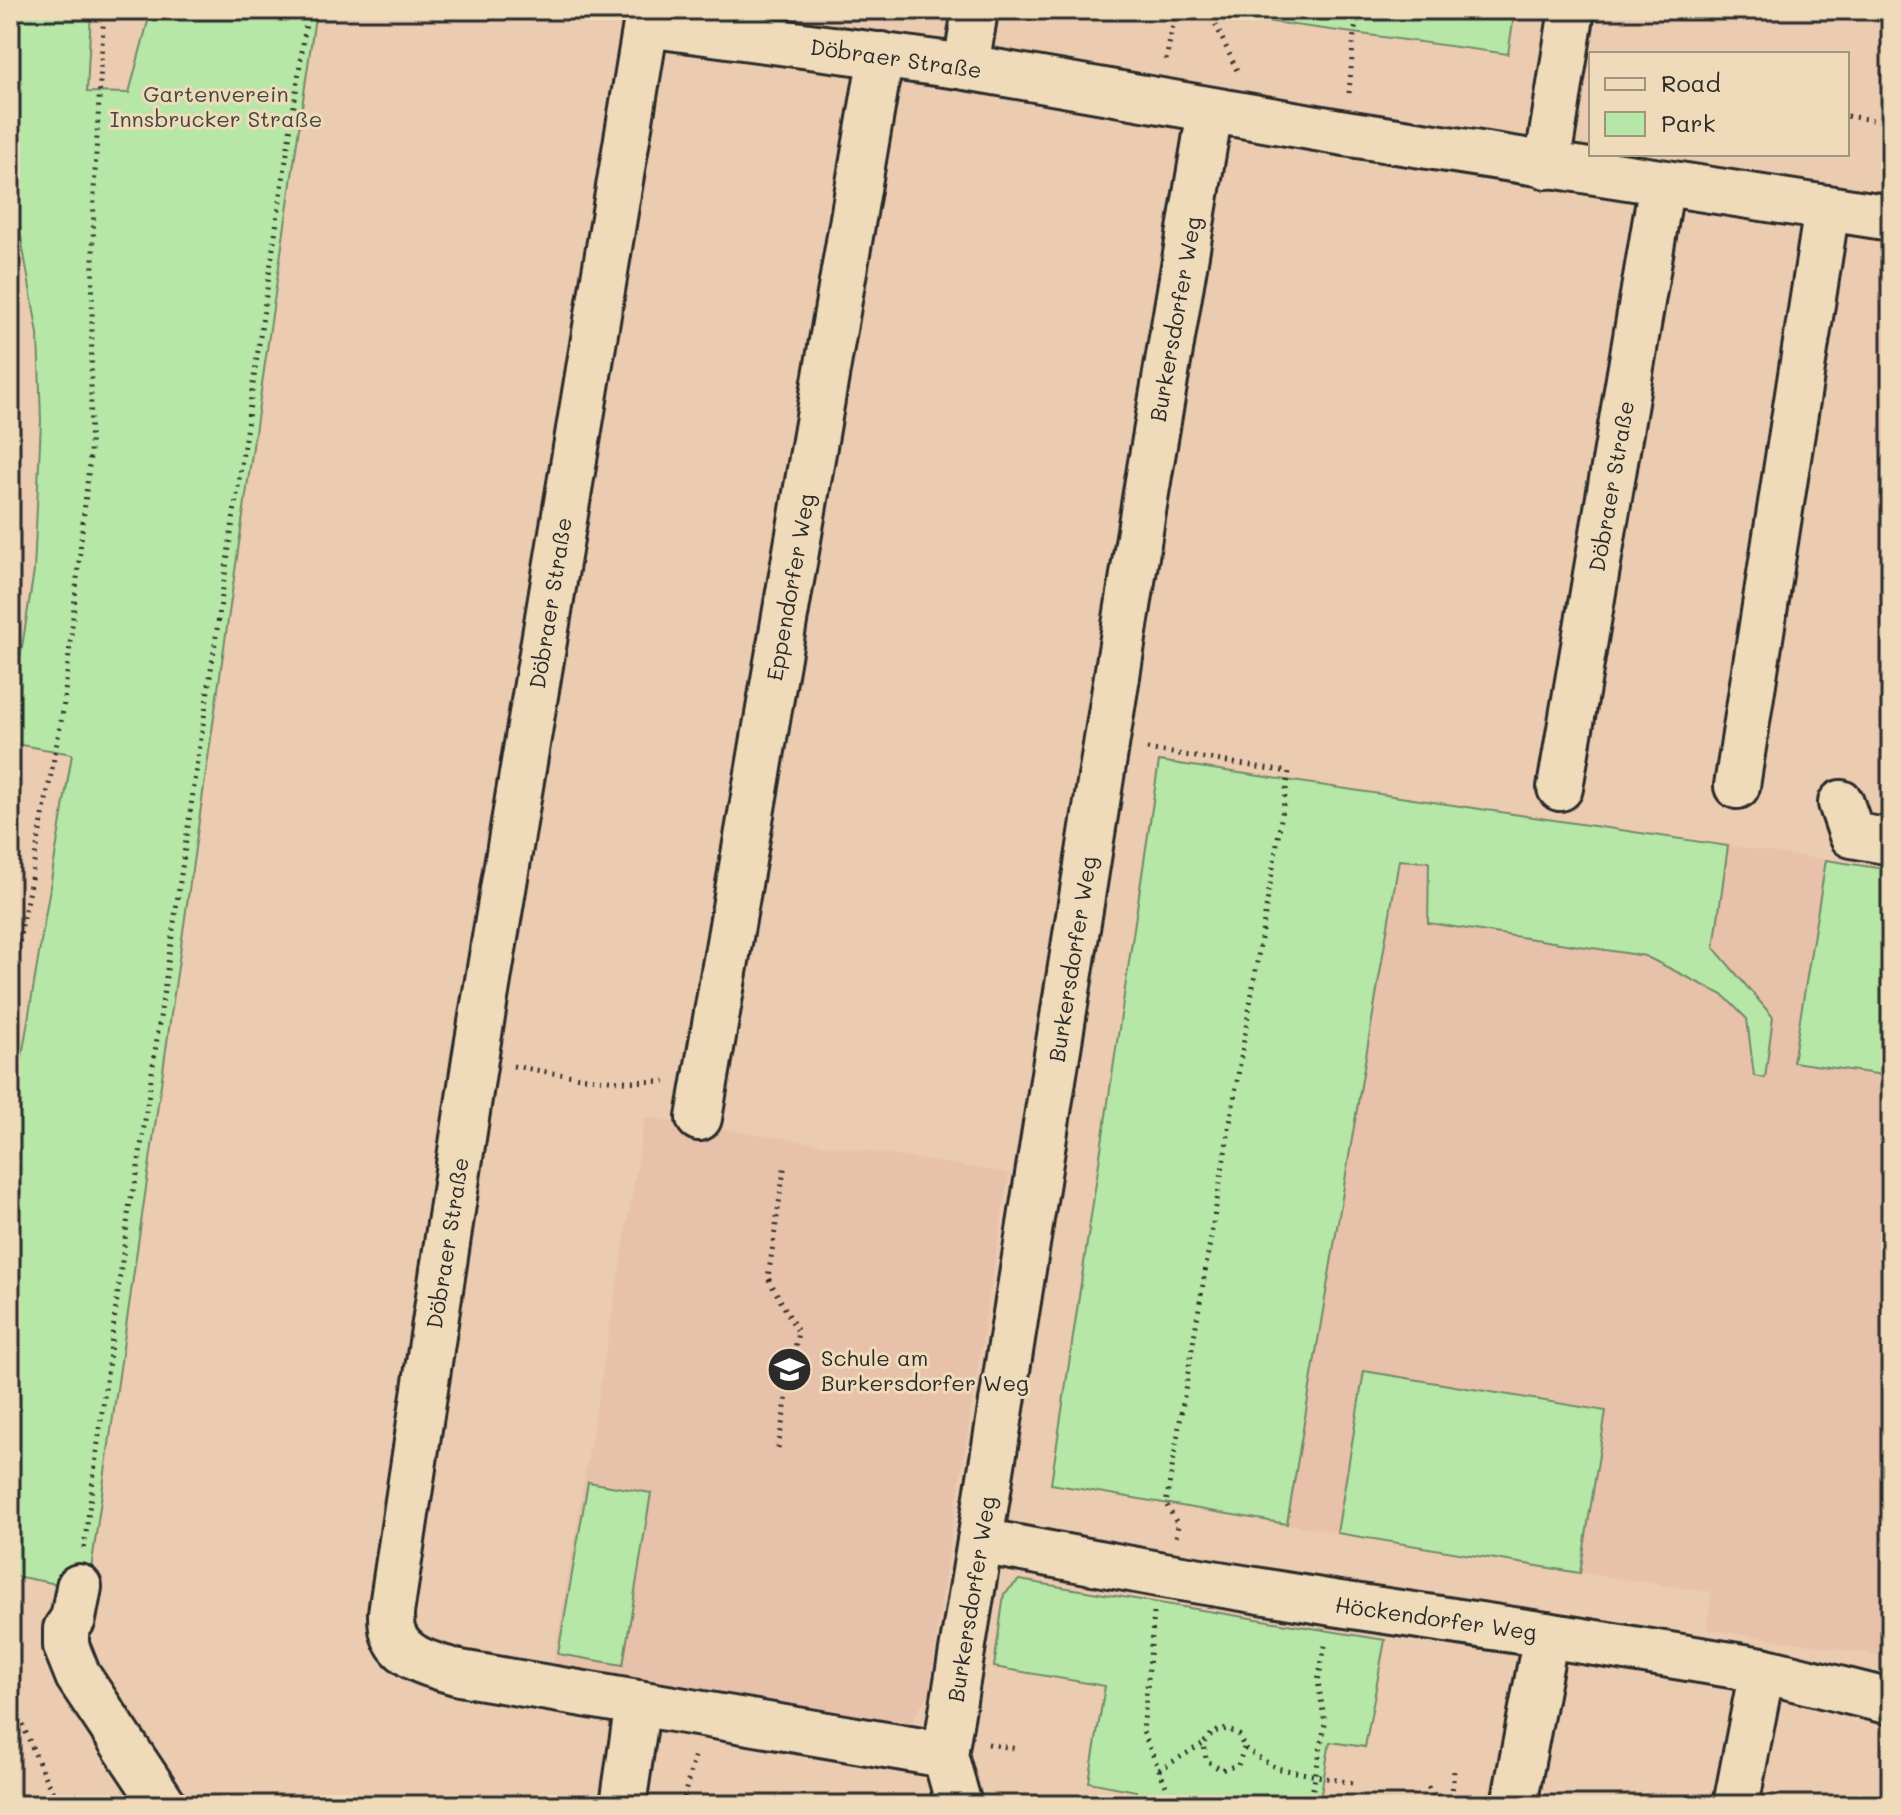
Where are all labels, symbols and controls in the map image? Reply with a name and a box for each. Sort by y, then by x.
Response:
street label: Döbraer Straße [808,32,984,84]
legend [1589,52,1849,156]
text: Road [1661,67,1721,98]
park label: Gartenverein Innsbrucker Straße [110,79,322,133]
text: Park [1661,107,1715,138]
street label: Burkersdorfer Weg [1143,214,1207,424]
street label: Döbraer Straße [1582,398,1640,574]
street label: Eppendorfer Weg [759,491,821,683]
street label: Döbraer Straße [522,515,578,691]
street label: Burkersdorfer Weg [1041,854,1103,1064]
street label: Döbraer Straße [419,1155,475,1331]
place label: Schule am Burkersdorfer Weg [821,1343,1029,1397]
school or university icon: Schule am Burkersdorfer Weg [766,1346,814,1394]
street label: Burkersdorfer Weg [940,1494,1002,1704]
street label: Höckendorfer Weg [1333,1590,1539,1646]

